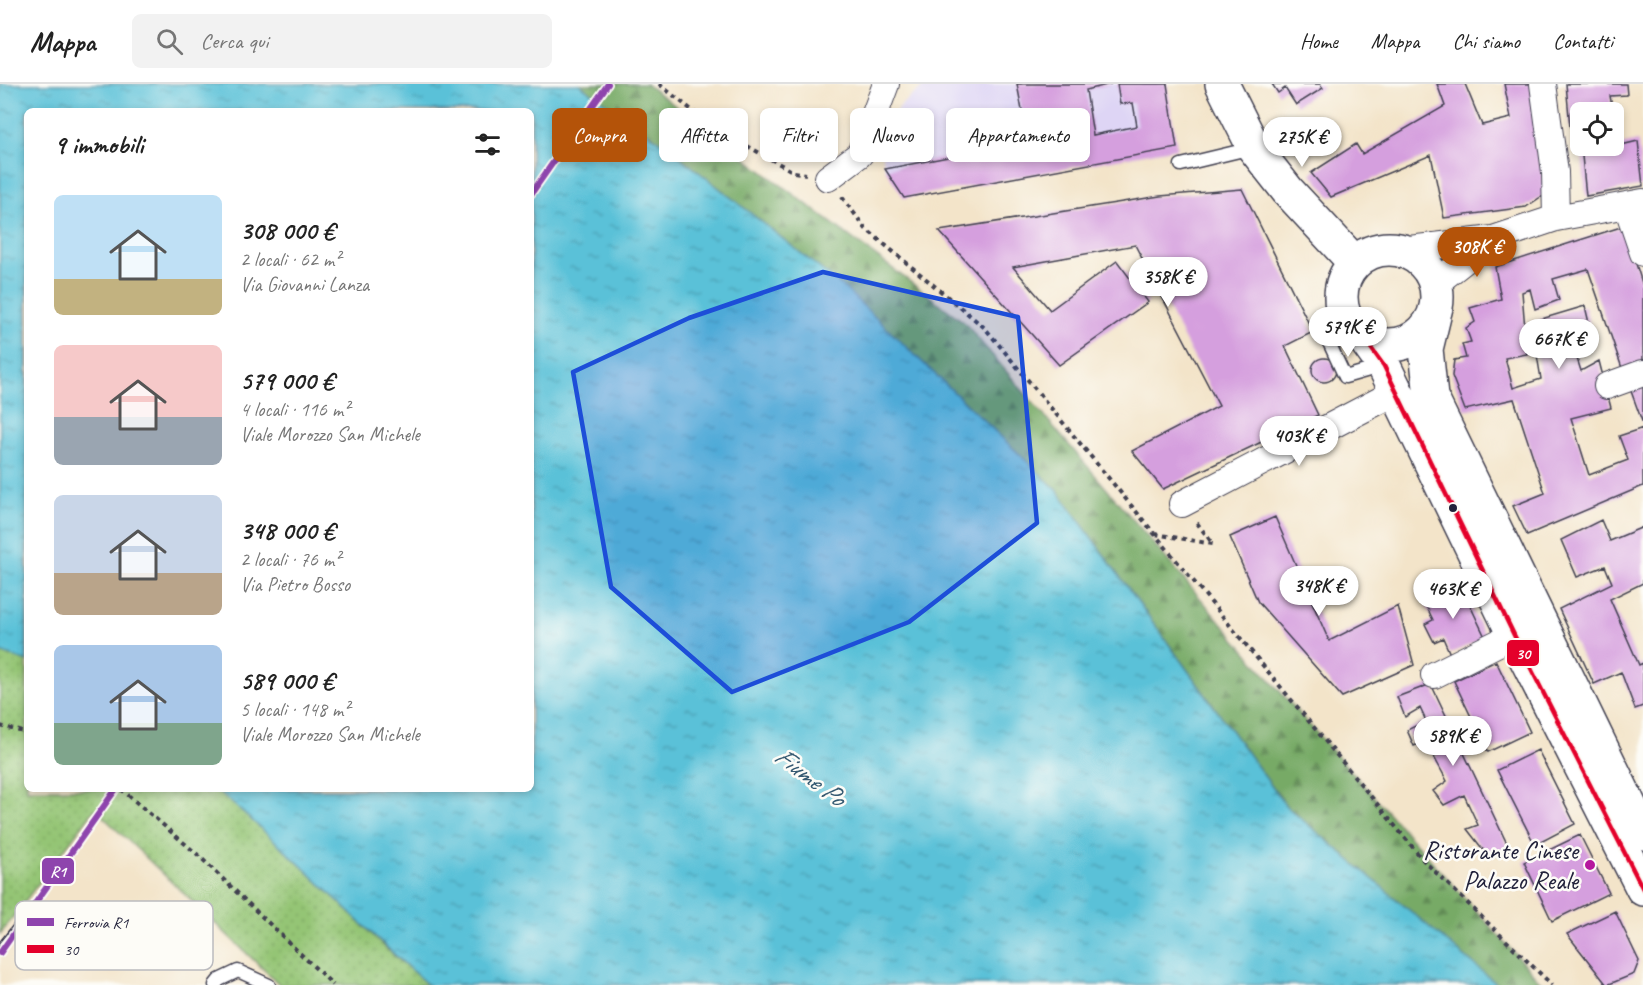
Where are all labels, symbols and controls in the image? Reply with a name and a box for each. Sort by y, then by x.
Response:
search box [132,14,552,68]
text: Mappa [30,24,96,59]
icon: search [153,25,186,58]
text: Cerca qui [201,27,268,55]
text: Home [1300,28,1338,54]
text: Mappa [1371,28,1419,54]
text: Chi siamo [1452,28,1520,54]
text: Contatti [1553,28,1613,54]
map controls [1570,102,1624,156]
button: locate [1570,102,1624,156]
chip: Compra [552,108,647,162]
chip: Affitta [659,108,748,162]
chip: Filtri [760,108,838,162]
chip: Nuovo [850,108,934,162]
chip: Appartamento [946,108,1090,162]
pin: 275K € [1253,117,1351,168]
text: 275K € [1277,124,1327,149]
text: 9 immobili [54,128,143,161]
icon: filters [471,128,504,161]
text: 308 000 € [240,214,334,247]
icon: home [102,219,174,291]
pin: 308K € [1428,227,1526,278]
text: 308K € [1452,234,1503,259]
text: 2 locali · 62 m² [240,247,340,272]
pin: 358K € [1119,257,1217,308]
text: 358K € [1143,264,1193,289]
text: Via Giovanni Lanza [240,272,369,297]
pin: 579K € [1299,307,1397,358]
text: 579K € [1323,314,1373,339]
pin: 667K € [1510,319,1608,370]
text: 667K € [1533,326,1585,351]
text: 579 000 € [240,364,334,397]
icon: home [102,369,174,441]
text: 4 locali · 116 m² [240,397,349,422]
pin: 403K € [1250,416,1348,467]
text: Viale Morozzo San Michele [240,422,420,447]
text: 403K € [1274,423,1325,448]
unlabelled marker [1447,502,1459,514]
text: 348 000 € [240,514,334,547]
icon: home [102,519,174,591]
text: 2 locali · 76 m² [240,547,340,572]
pin: 348K € [1270,566,1368,617]
pin: 463K € [1404,569,1502,620]
text: Via Pietro Bosso [240,572,350,597]
text: 348K € [1294,573,1345,598]
text: 463K € [1427,576,1479,601]
line badge: 30 [1506,639,1540,667]
text: 30 [1516,644,1532,664]
text: 589 000 € [240,664,334,697]
icon: home [102,669,174,741]
text: 5 locali · 148 m² [240,697,349,722]
pin: 589K € [1404,716,1502,767]
text: Viale Morozzo San Michele [240,722,420,747]
text: 589K € [1428,723,1478,748]
water label: Fiume Po [768,738,855,816]
place label: Ristorante Cinese Palazzo Reale [1423,834,1581,897]
line badge: R1 [41,857,75,885]
marker: Ristorante Cinese Palazzo Reale [1583,858,1597,872]
text: R1 [50,862,68,882]
legend [15,901,213,970]
text: Ferrovia R1 [64,913,129,933]
text: 30 [64,940,80,960]

